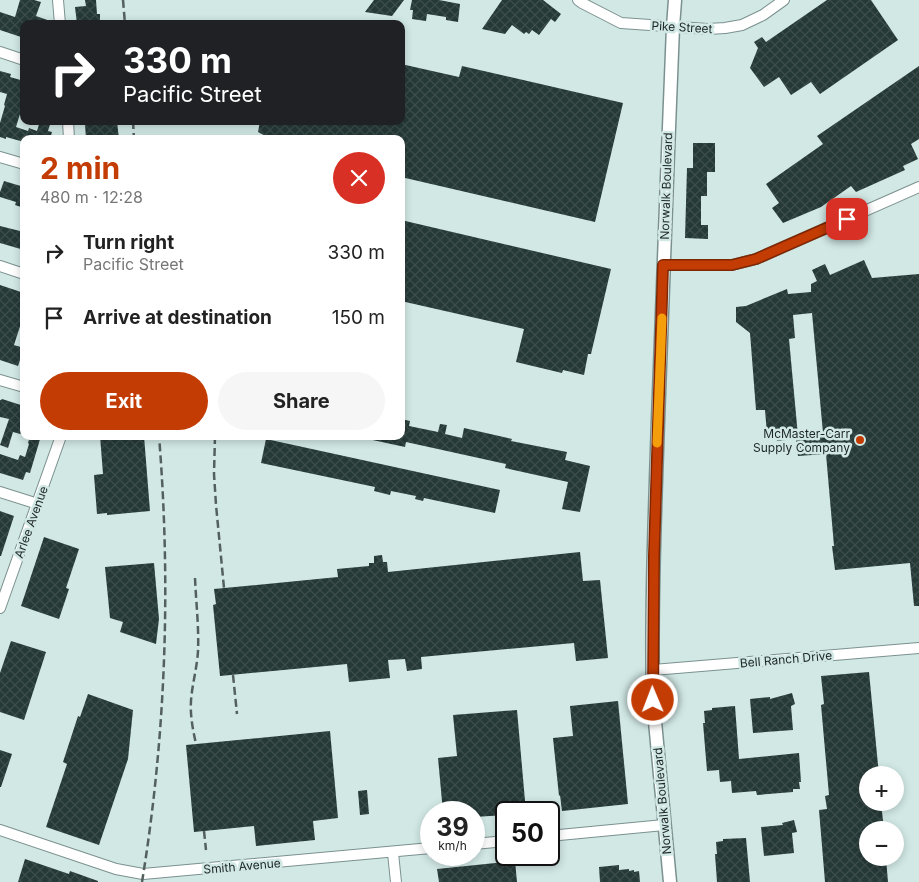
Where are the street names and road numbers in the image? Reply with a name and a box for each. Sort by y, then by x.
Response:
street label: Pike Street [651,18,713,36]
street label: Norwalk Boulevard [657,132,675,240]
street label: Arlee Avenue [11,484,51,560]
street label: Bell Ranch Drive [739,647,833,671]
street label: Norwalk Boulevard [650,747,674,855]
street label: Smith Avenue [203,855,281,877]

